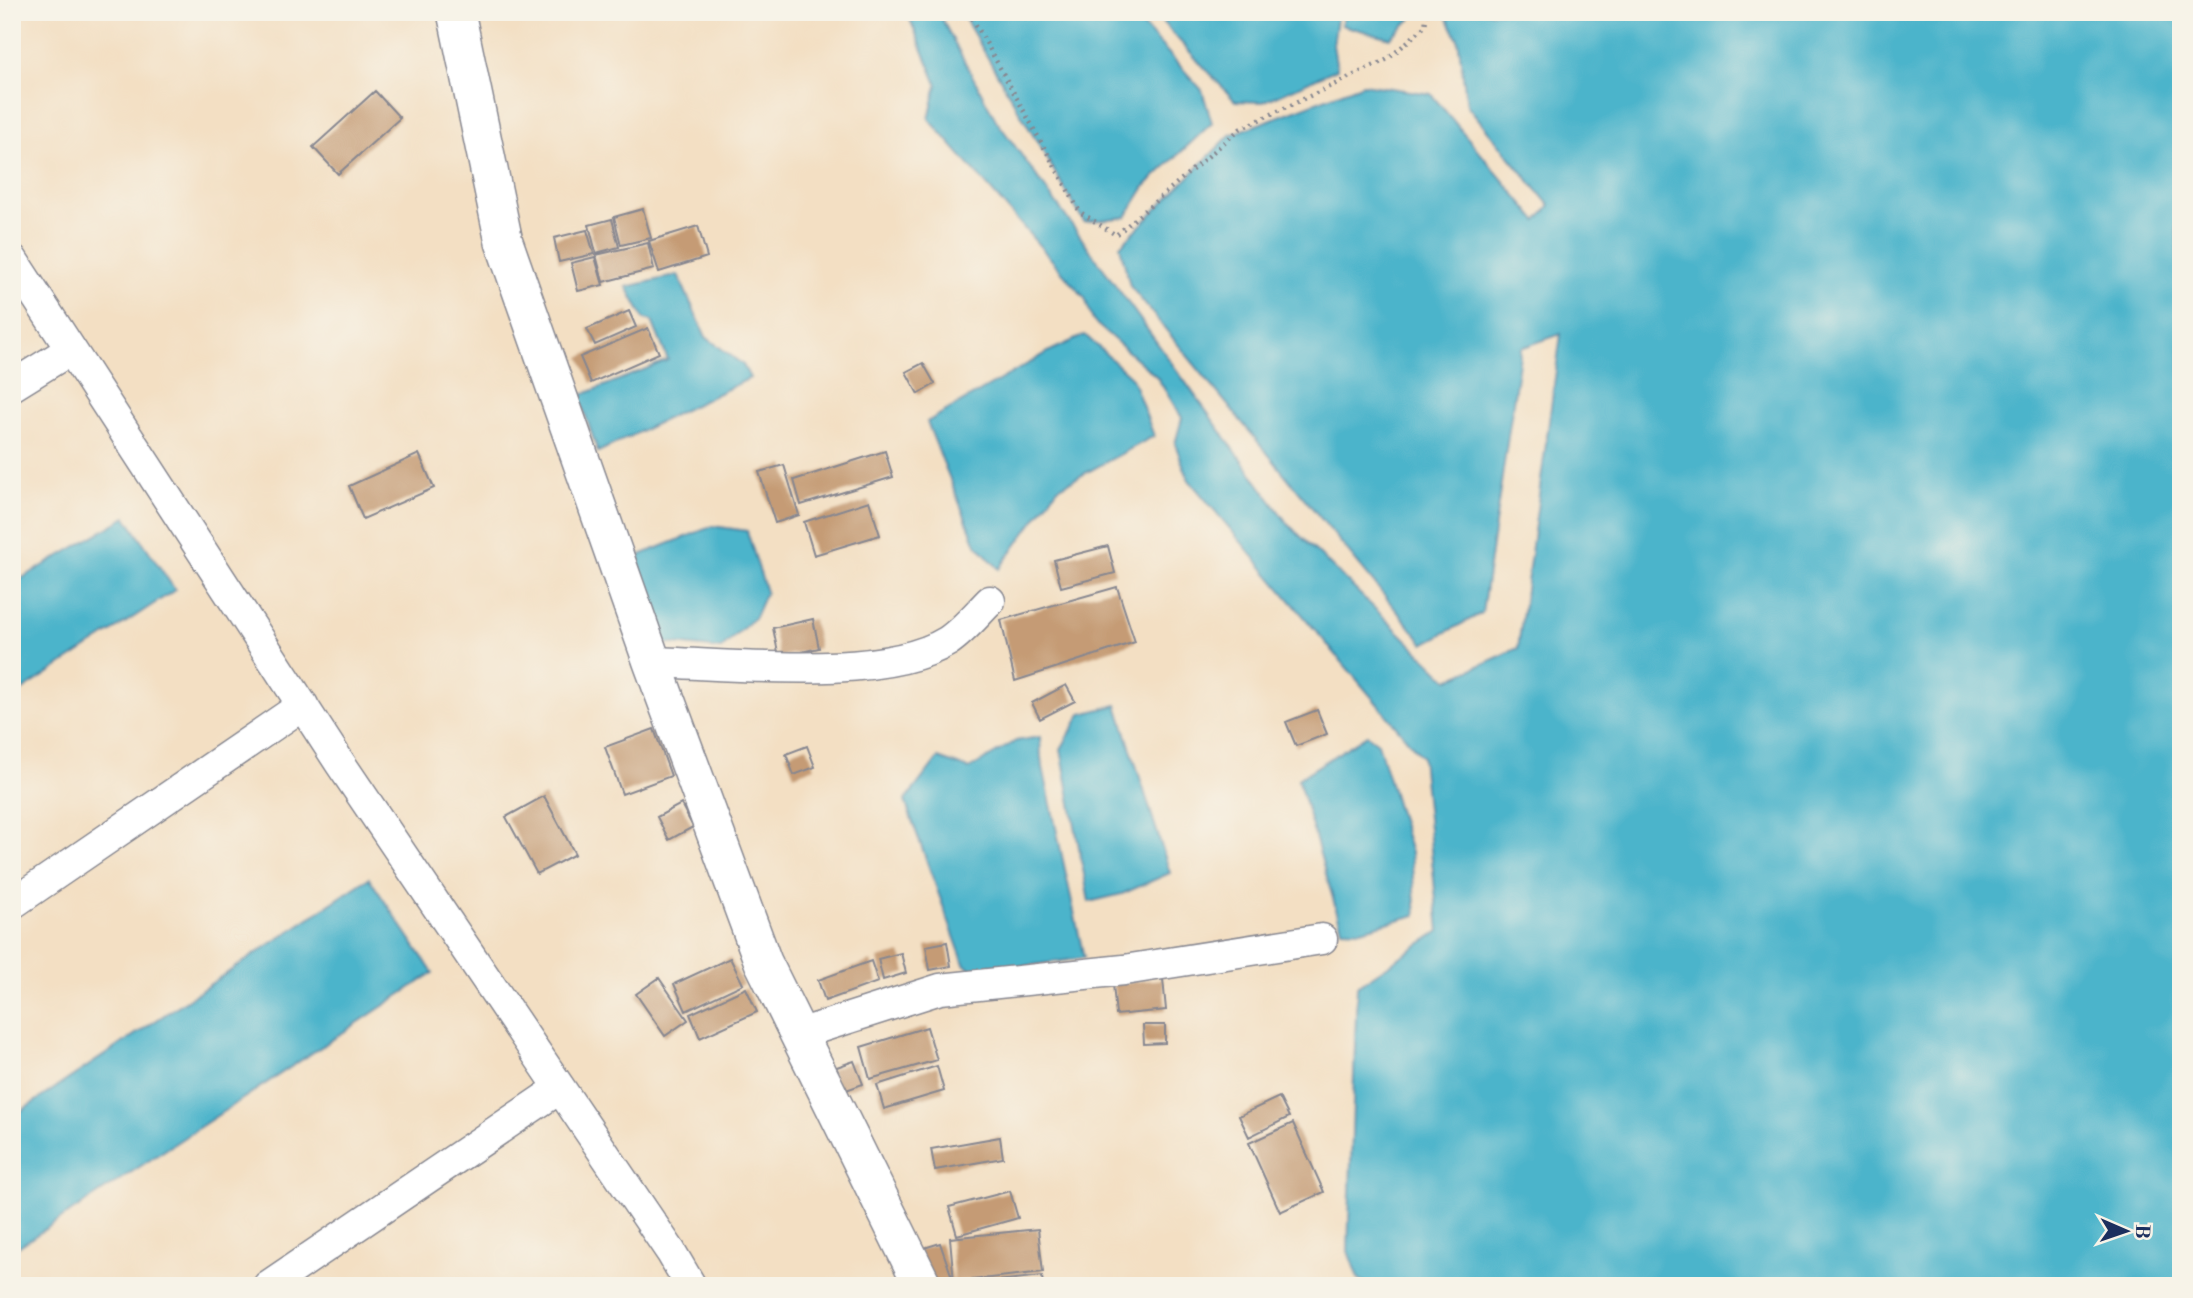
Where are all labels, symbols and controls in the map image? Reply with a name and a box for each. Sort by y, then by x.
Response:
north arrow [2092,1196,2162,1266]
text: B [2130,1224,2154,1239]

